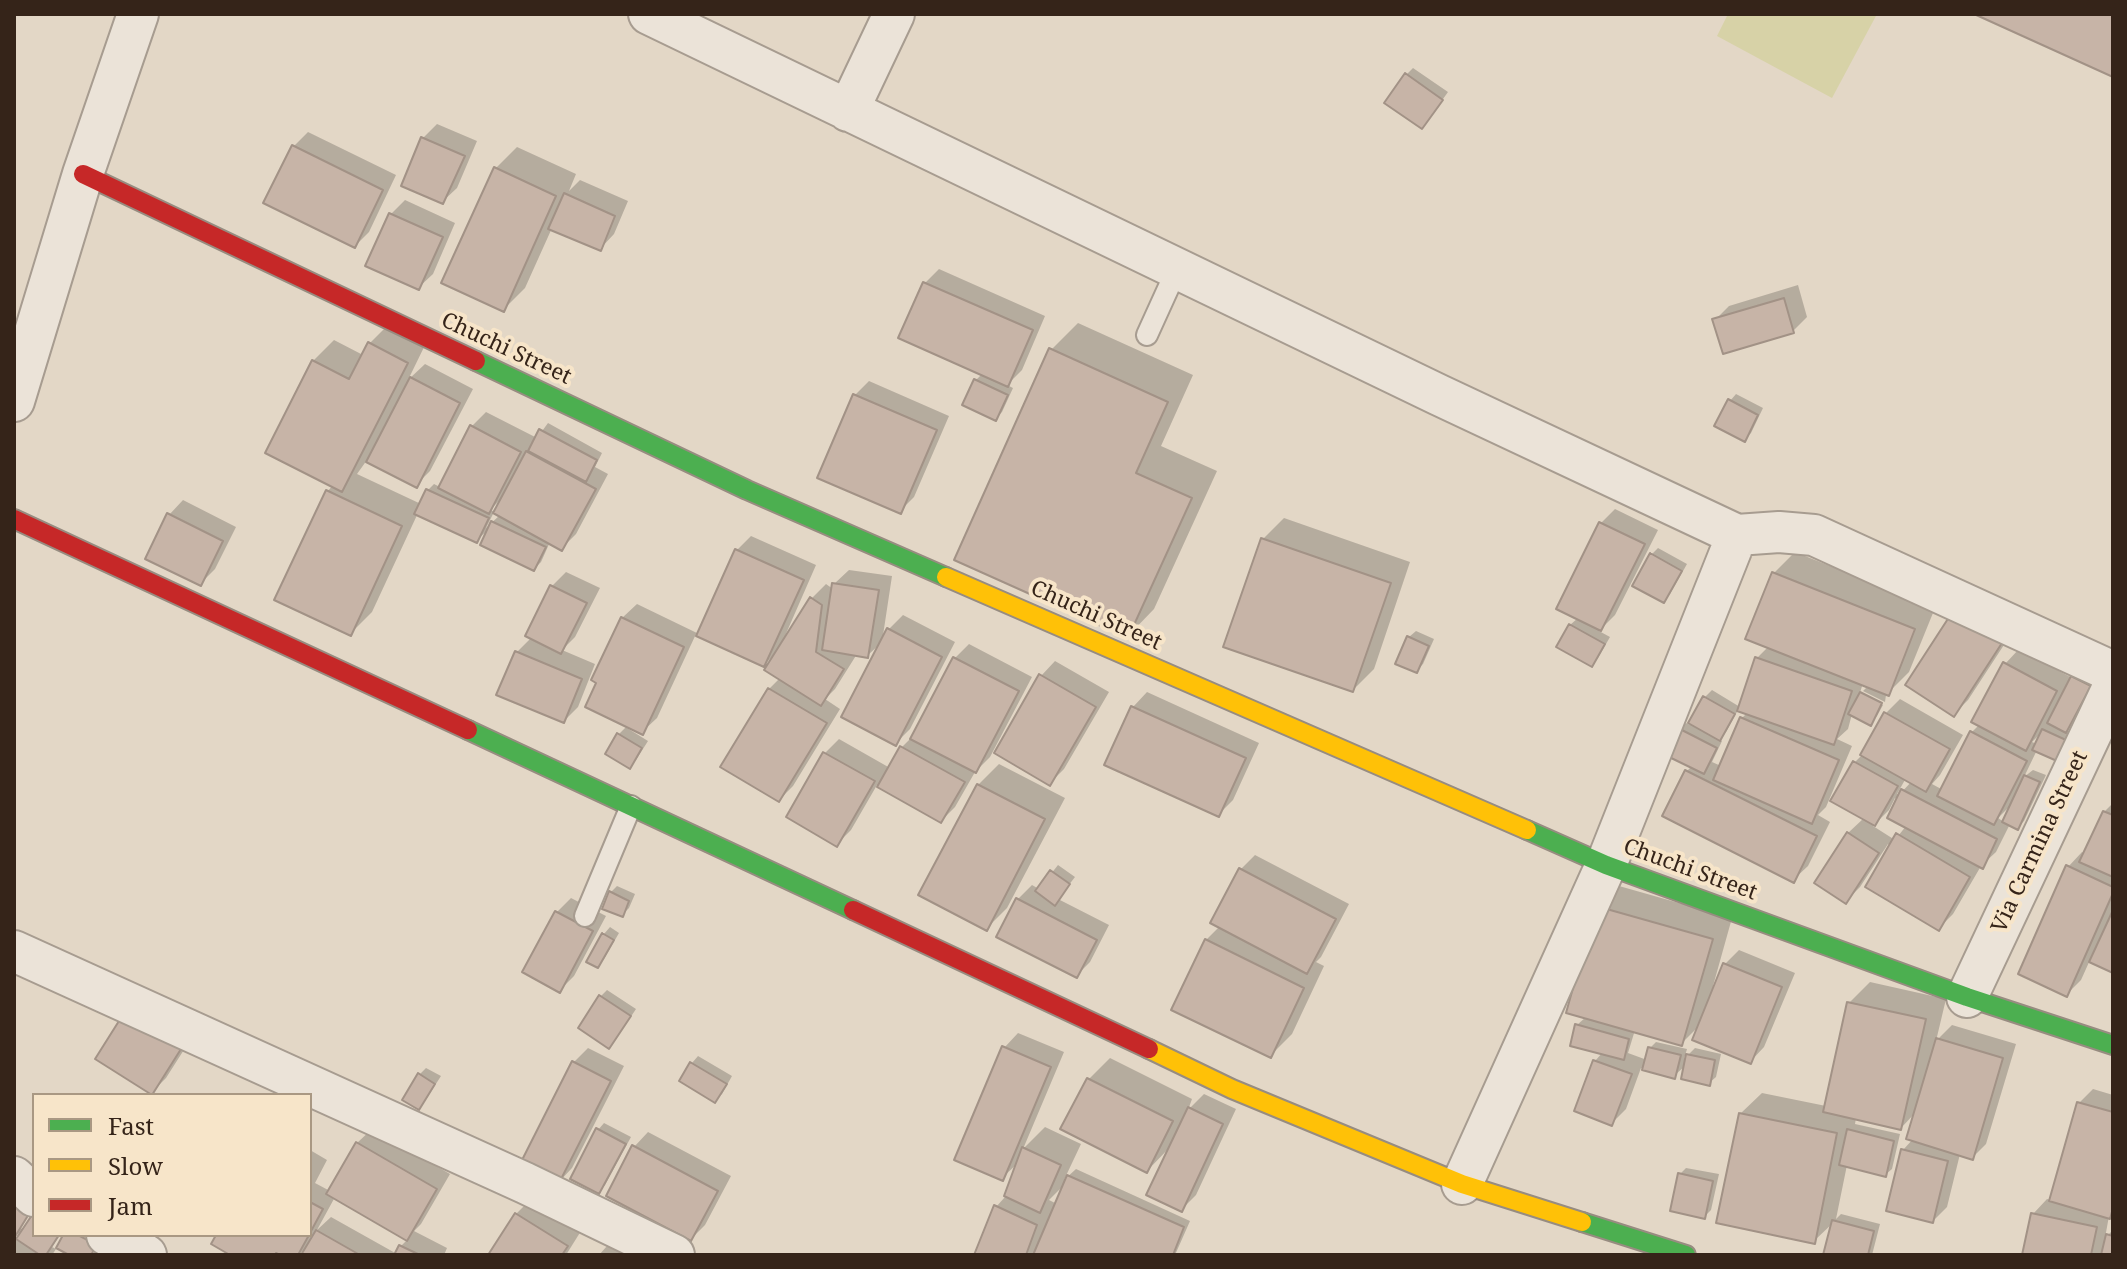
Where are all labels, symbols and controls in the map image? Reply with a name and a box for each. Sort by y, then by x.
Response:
street label: Chuchi Street [437,307,575,391]
street label: Chuchi Street [1027,575,1165,657]
street label: Via Carmina Street [1986,747,2094,937]
street label: Chuchi Street [1620,834,1760,906]
legend [32,1093,312,1237]
text: Fast [108,1109,154,1142]
text: Slow [108,1149,163,1182]
text: Jam [108,1189,153,1222]

